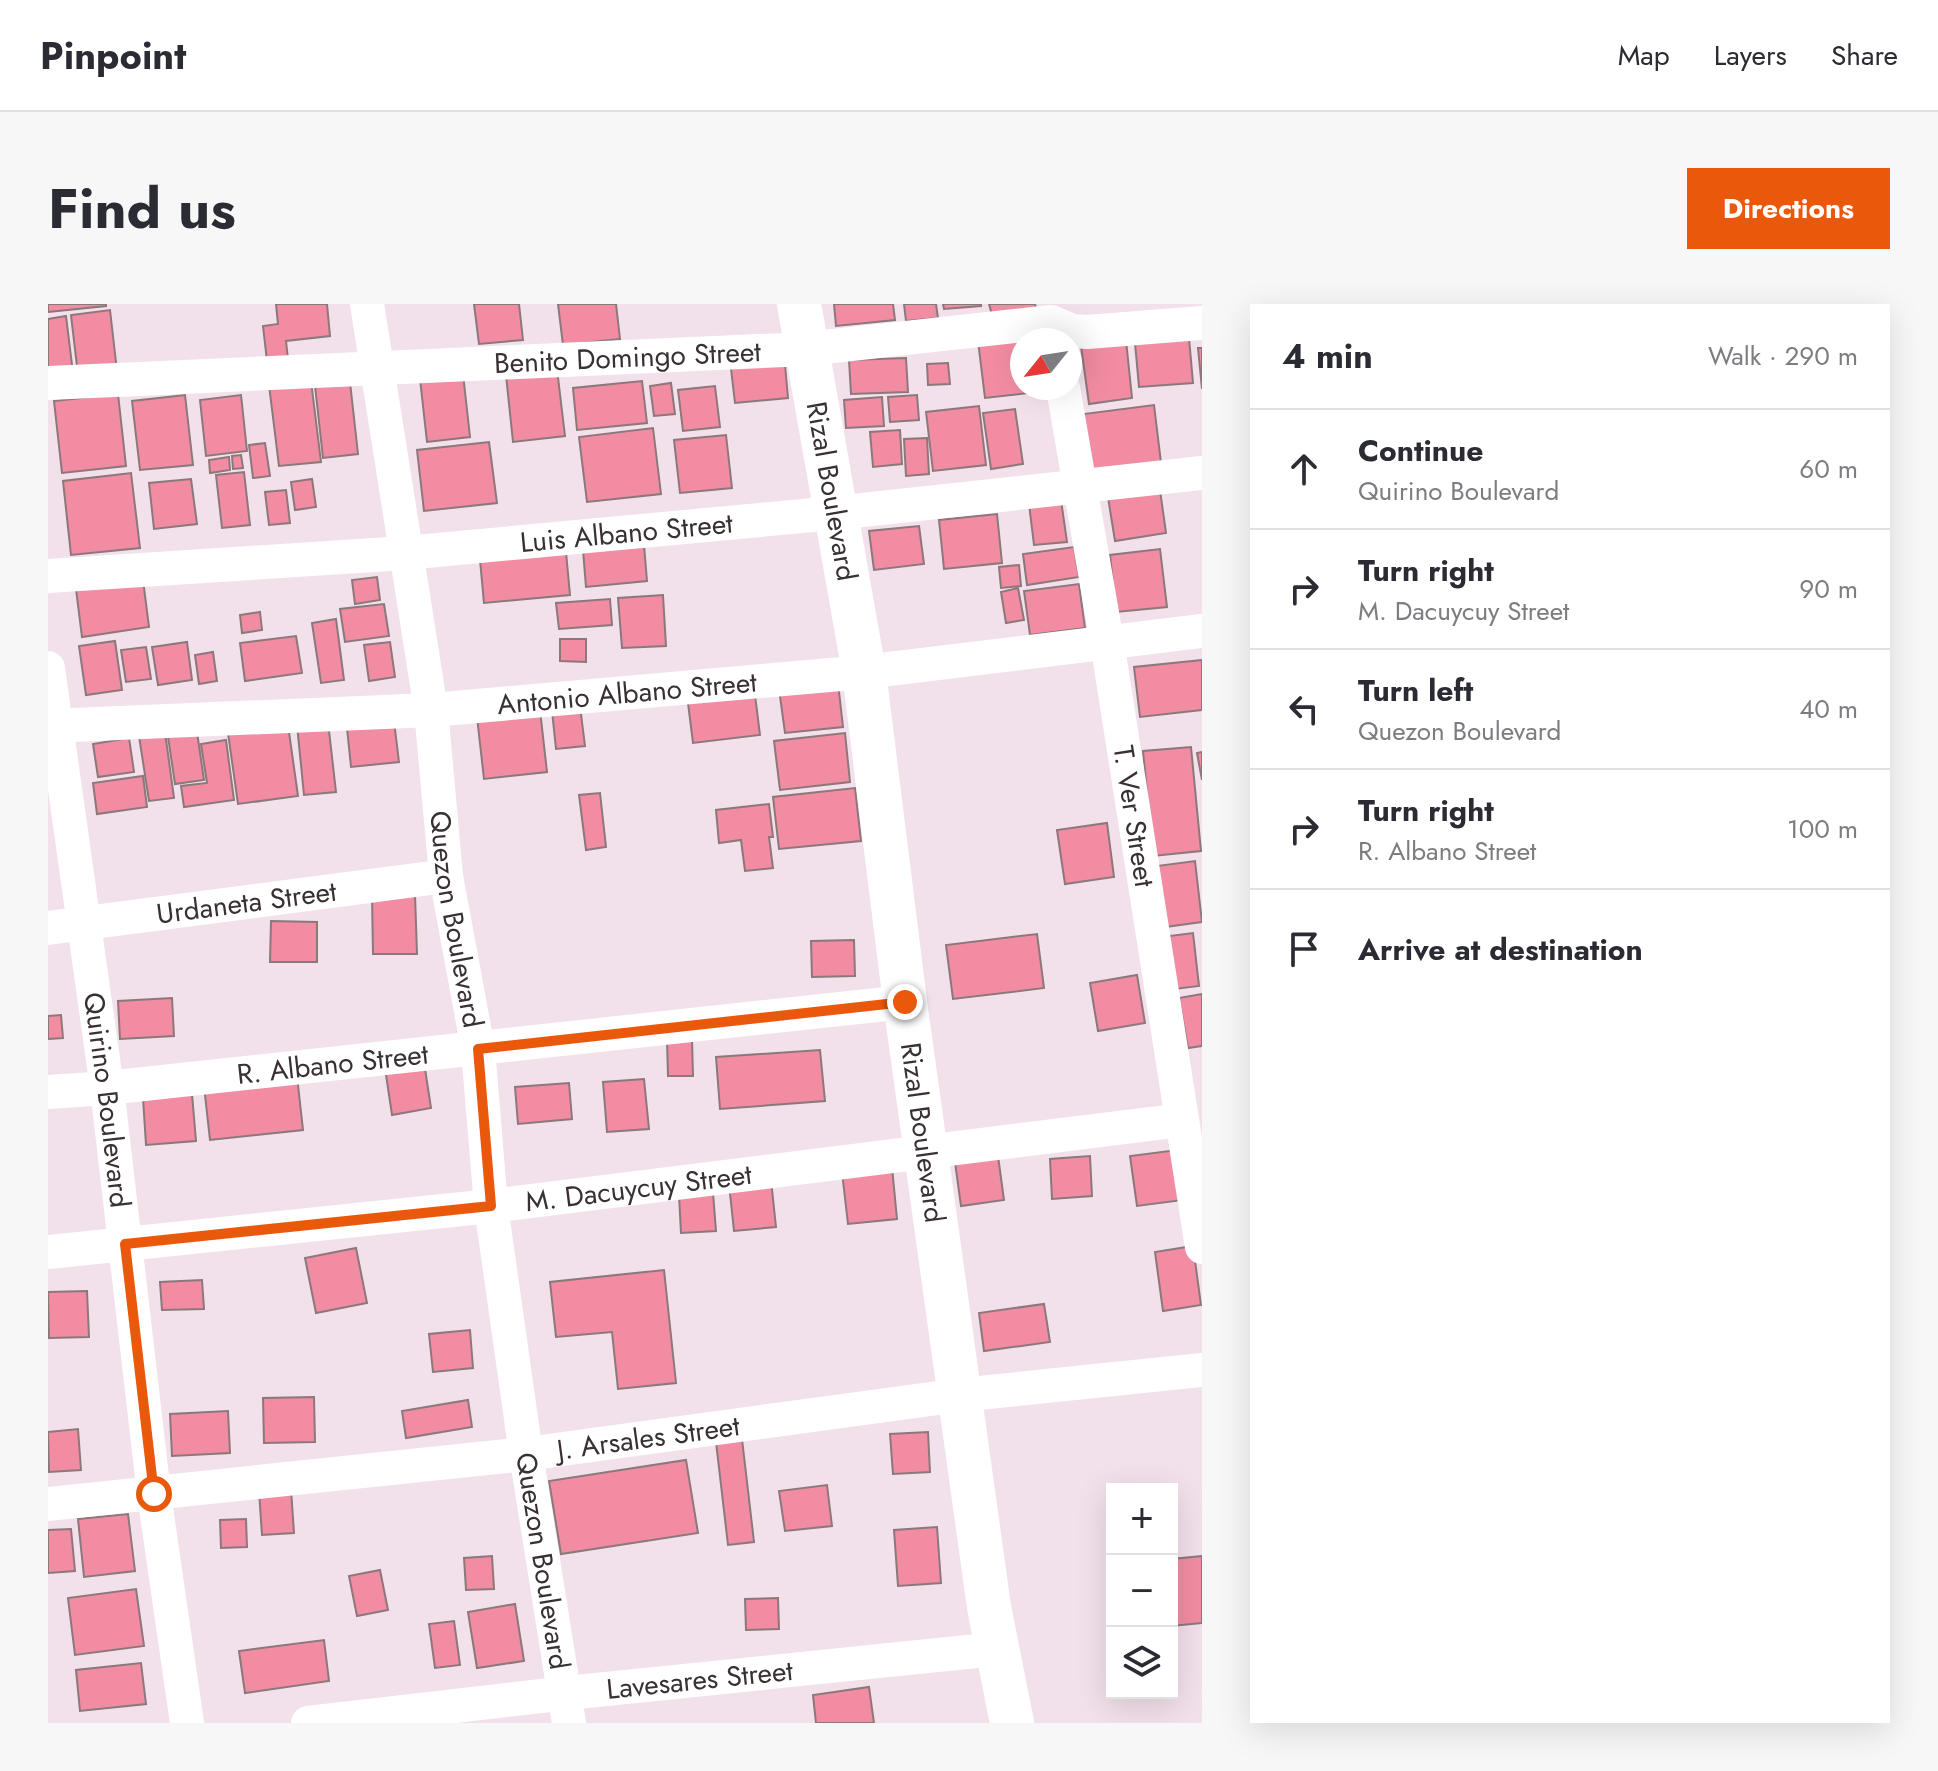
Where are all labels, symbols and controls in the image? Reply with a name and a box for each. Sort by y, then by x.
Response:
text: Pinpoint [40,28,186,83]
text: Map [1618,35,1670,76]
text: Layers [1714,35,1787,76]
text: Share [1831,35,1898,76]
text: Find us [48,168,236,249]
button: Directions [1687,168,1890,249]
north arrow [1010,328,1082,400]
street label: Benito Domingo Street [493,331,762,383]
text: 4 min [1282,332,1373,381]
text: Walk · 290 m [1708,337,1858,375]
street label: Rizal Boulevard [796,398,868,584]
text: Continue [1358,429,1484,472]
icon: ahead [1282,447,1326,491]
text: 60 m [1799,450,1858,488]
text: Quirino Boulevard [1358,472,1559,510]
street label: Luis Albano Street [518,502,735,563]
text: Turn right [1358,549,1494,592]
icon: right [1282,567,1326,611]
text: 90 m [1799,570,1858,608]
text: M. Dacuycuy Street [1358,592,1569,630]
street label: Antonio Albano Street [495,661,759,725]
text: Turn left [1358,669,1473,712]
icon: left [1282,687,1326,731]
text: 40 m [1799,690,1858,728]
text: Quezon Boulevard [1358,712,1561,750]
street label: T. Ver Street [1103,742,1166,890]
text: Turn right [1358,789,1494,832]
icon: right [1282,807,1326,851]
street label: Quezon Boulevard [420,809,494,1031]
text: 100 m [1787,810,1858,848]
text: R. Albano Street [1358,832,1536,870]
street label: Urdaneta Street [154,870,339,934]
icon: arrive [1282,927,1326,971]
text: Arrive at destination [1358,928,1643,971]
route end [887,984,923,1020]
street label: Quirino Boulevard [73,990,141,1210]
street label: R. Albano Street [235,1033,431,1094]
street label: Rizal Boulevard [890,1040,956,1225]
street label: M. Dacuycuy Street [523,1153,754,1222]
street label: J. Arsales Street [550,1405,742,1471]
street label: Quezon Boulevard [506,1450,581,1672]
route start [136,1476,172,1512]
map controls [1106,1483,1178,1699]
button: + [1106,1483,1178,1555]
button: − [1106,1555,1178,1627]
button: layers [1106,1627,1178,1699]
street label: Lavesares Street [604,1649,795,1709]

